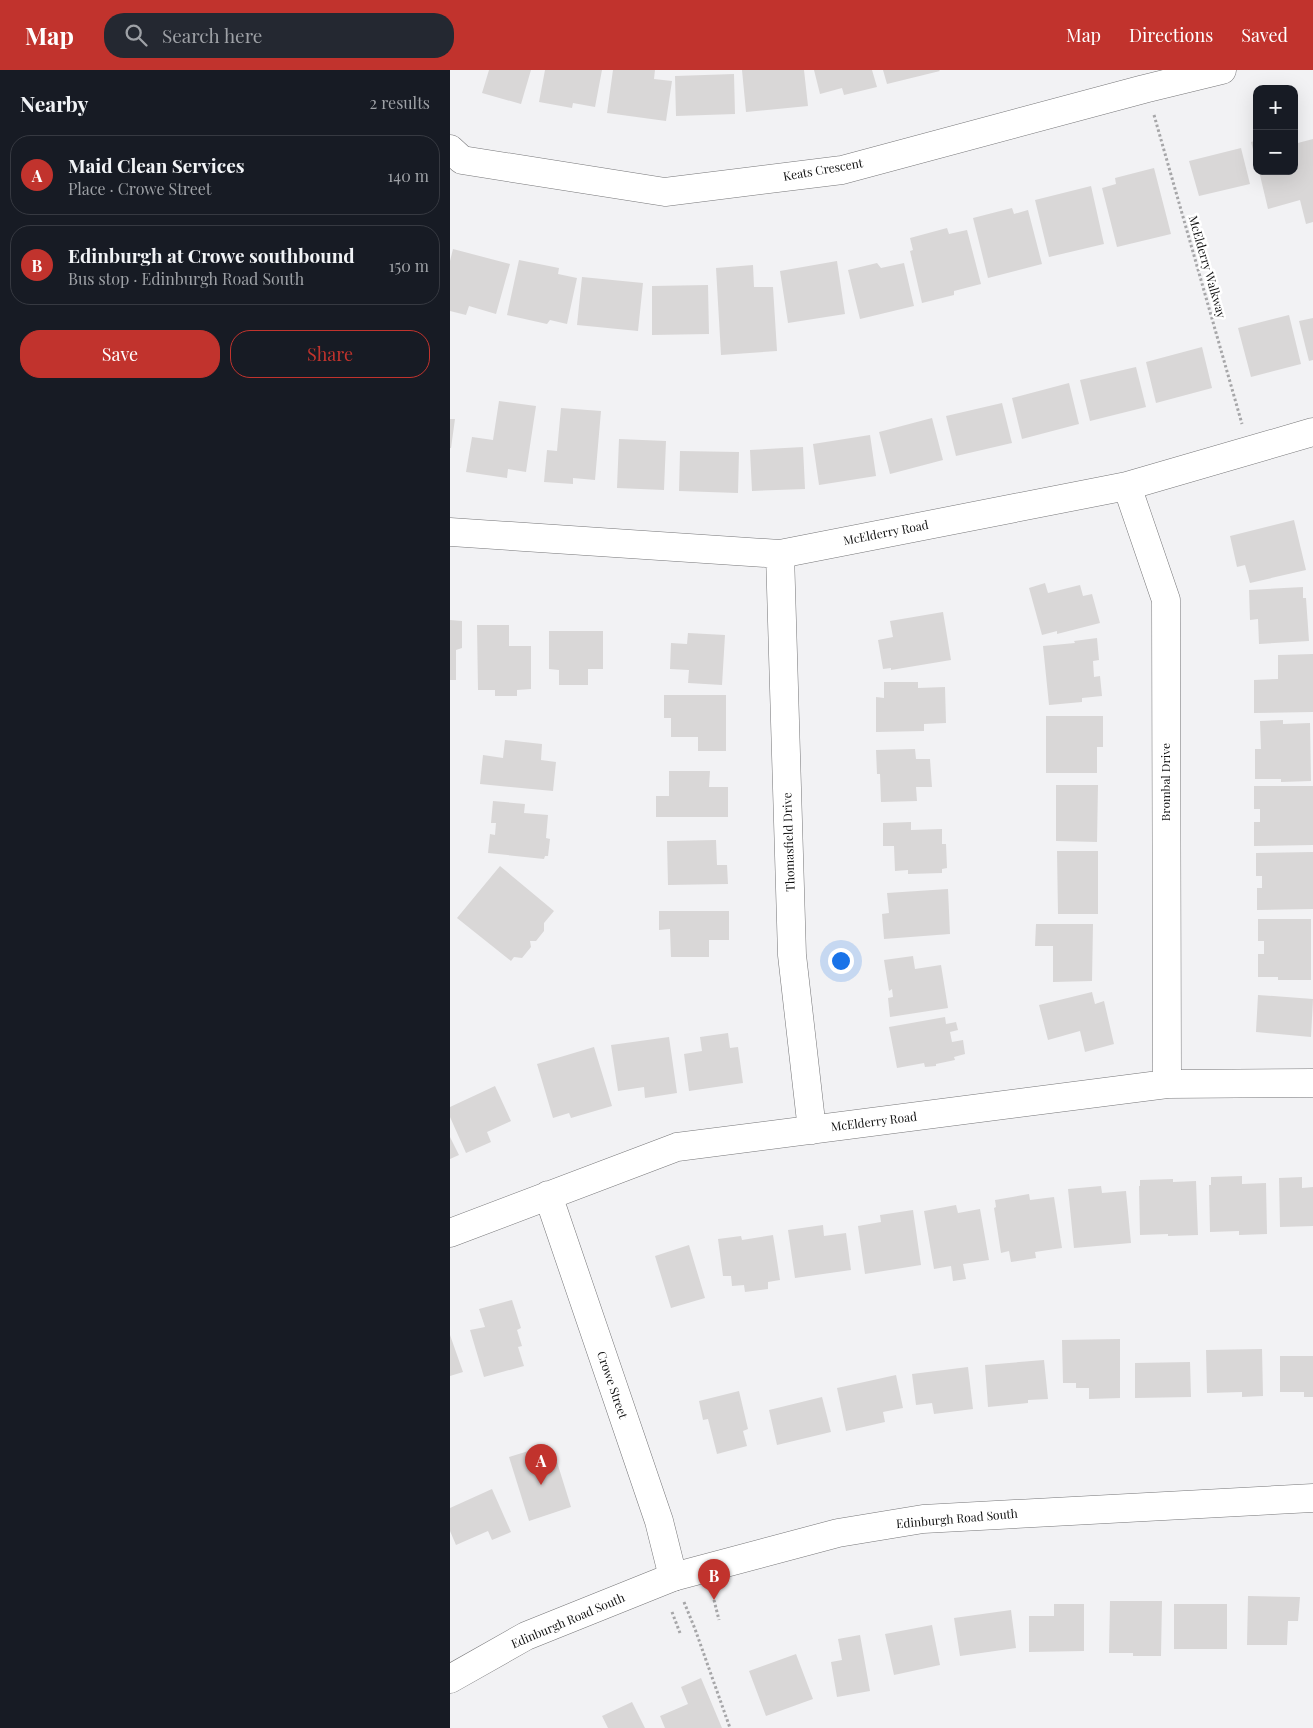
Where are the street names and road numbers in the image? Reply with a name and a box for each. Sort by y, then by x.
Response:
street label: Keats Crescent [782,154,865,184]
street label: McElderry Walkway [1186,214,1230,320]
street label: McElderry Road [842,516,930,548]
street label: Brombal Drive [1157,743,1173,821]
street label: Thomasfield Drive [778,792,798,892]
street label: McElderry Road [830,1108,918,1134]
street label: Crowe Street [594,1349,632,1421]
street label: Edinburgh Road South [895,1505,1018,1531]
street label: Edinburgh Road South [508,1589,627,1651]

